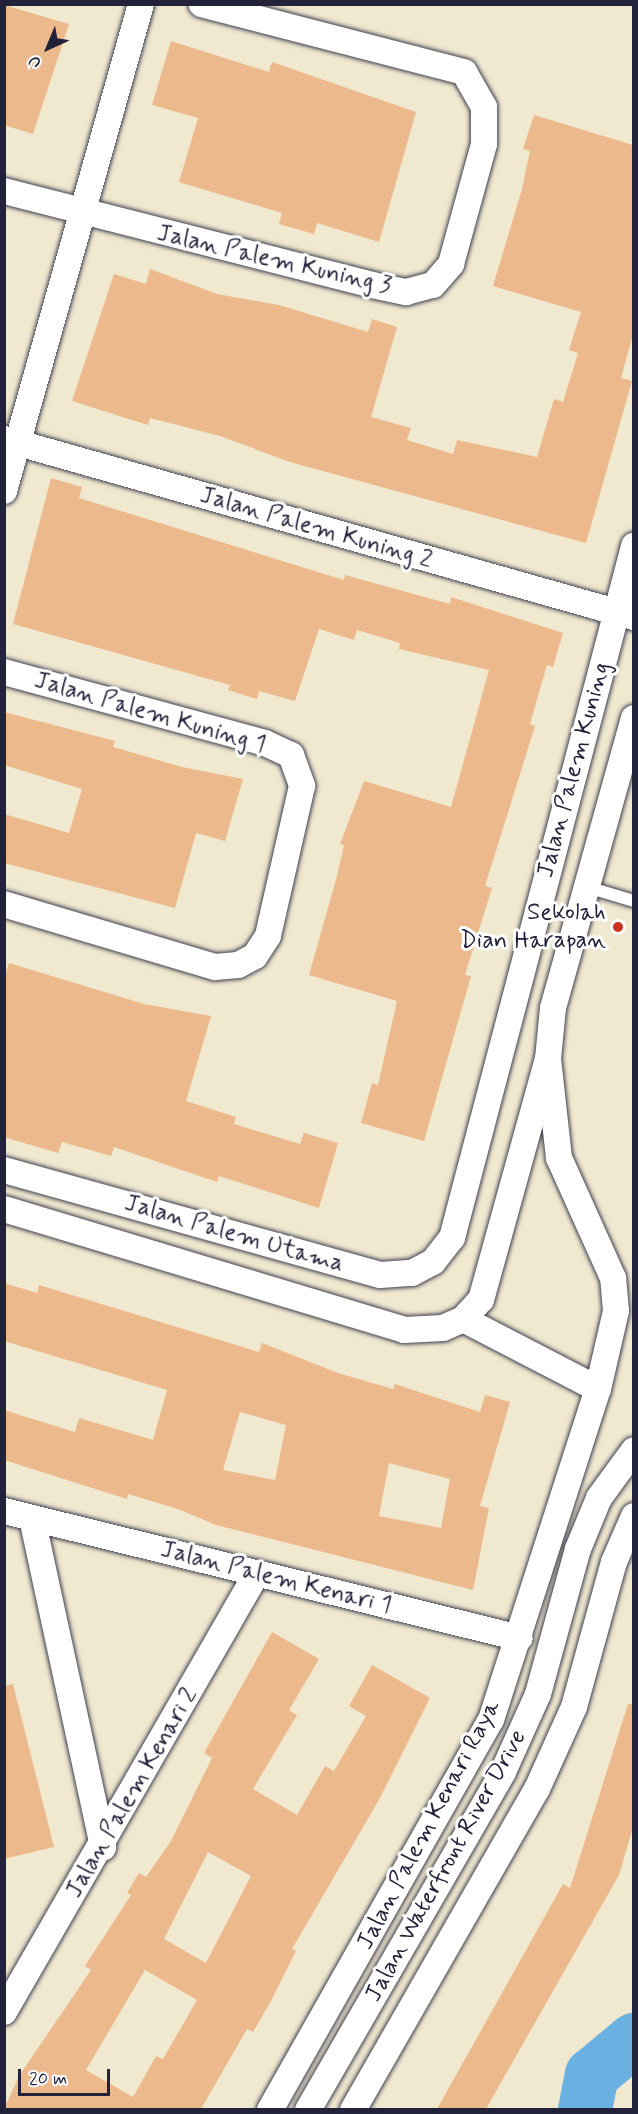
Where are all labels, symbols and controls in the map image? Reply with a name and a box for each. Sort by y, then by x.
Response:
north arrow [18,18,78,78]
text: U [24,50,46,72]
street label: Jalan Palem Kuning 3 [154,219,394,301]
street label: Jalan Palem Kuning 2 [197,481,435,575]
street label: Jalan Palem Kuning [531,659,617,881]
street label: Jalan Palem Kuning 1 [31,666,269,760]
place label: Sekolah Dian Harapan [469,899,606,955]
marker: Sekolah Dian Harapan [611,920,625,934]
street label: Jalan Palem Utama [123,1189,345,1279]
street label: Jalan Palem Kenari 1 [160,1536,392,1620]
street label: Jalan Palem Kenari 2 [61,1685,203,1901]
street label: Jalan Palem Kenari Raya [353,1698,505,1952]
street label: Jalan Waterfront River Drive [360,1727,532,2005]
scale bar [21,2057,112,2095]
text: 20 m [29,2067,67,2091]

